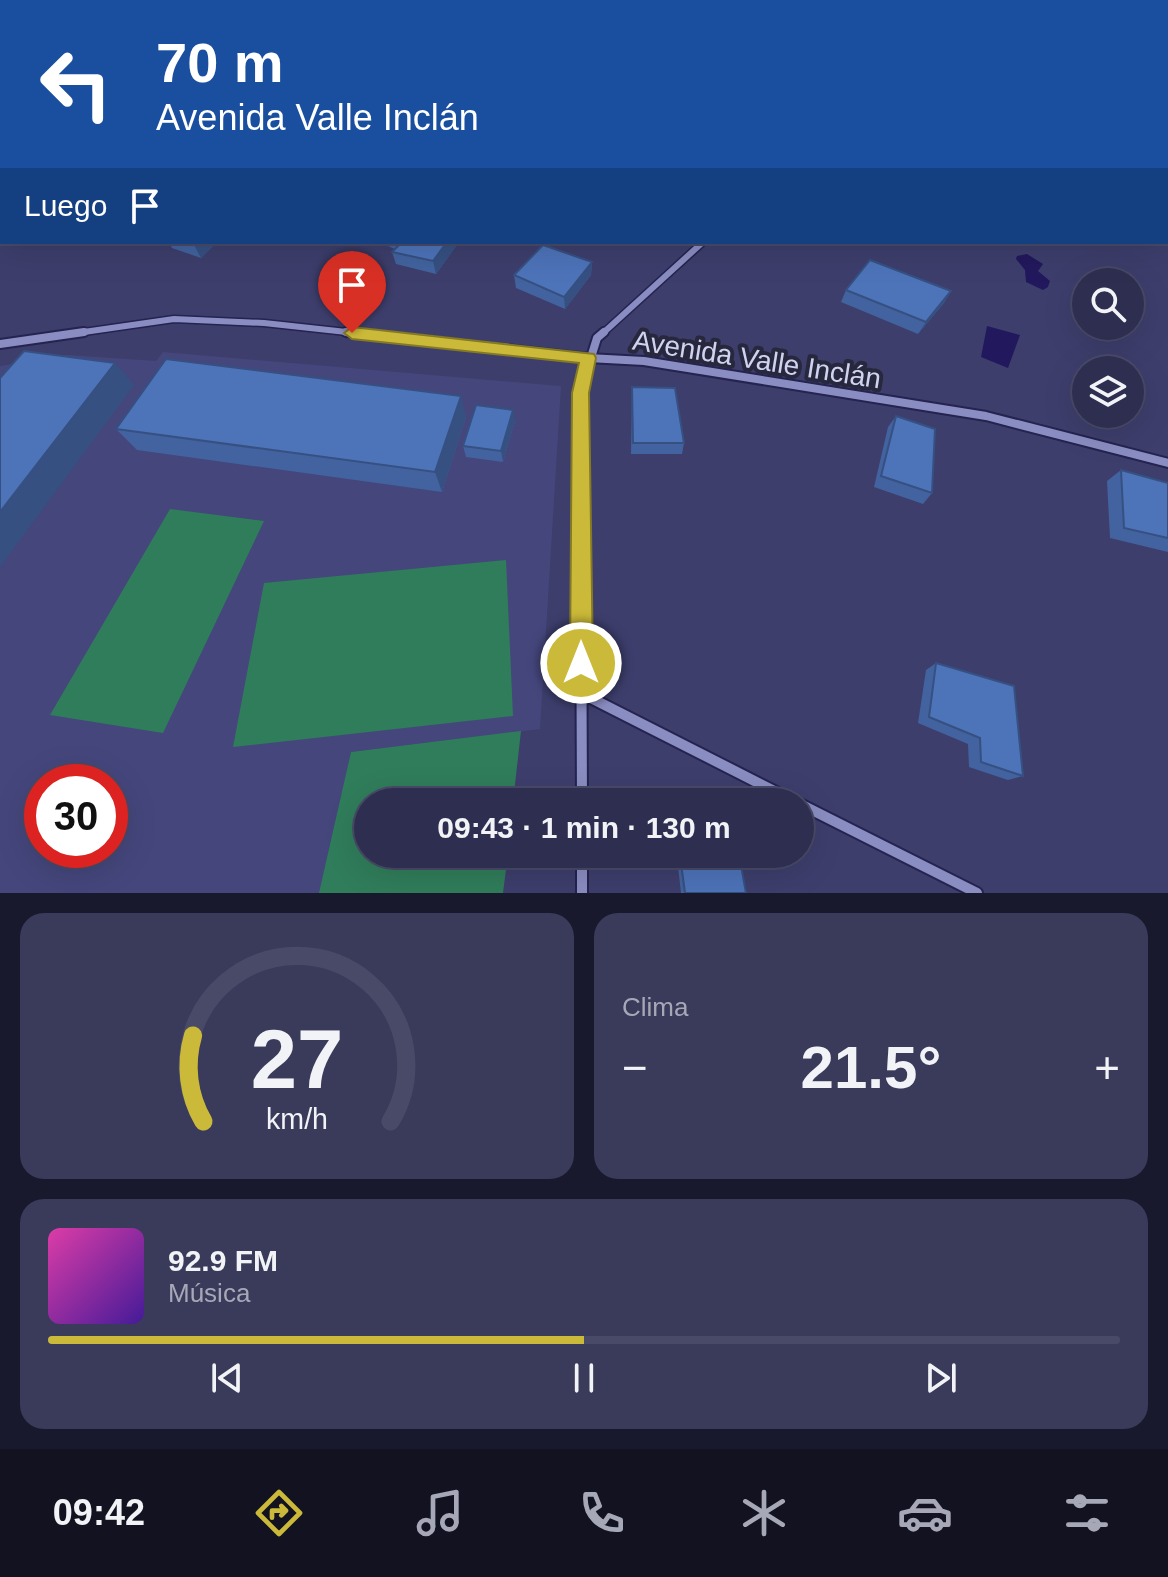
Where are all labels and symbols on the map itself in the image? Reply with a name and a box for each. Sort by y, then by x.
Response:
pin [318,251,386,333]
street label: Avenida Valle Inclán [630,325,883,394]
position arrow [539,621,623,705]
speed limit sign: 30 [24,764,128,868]

